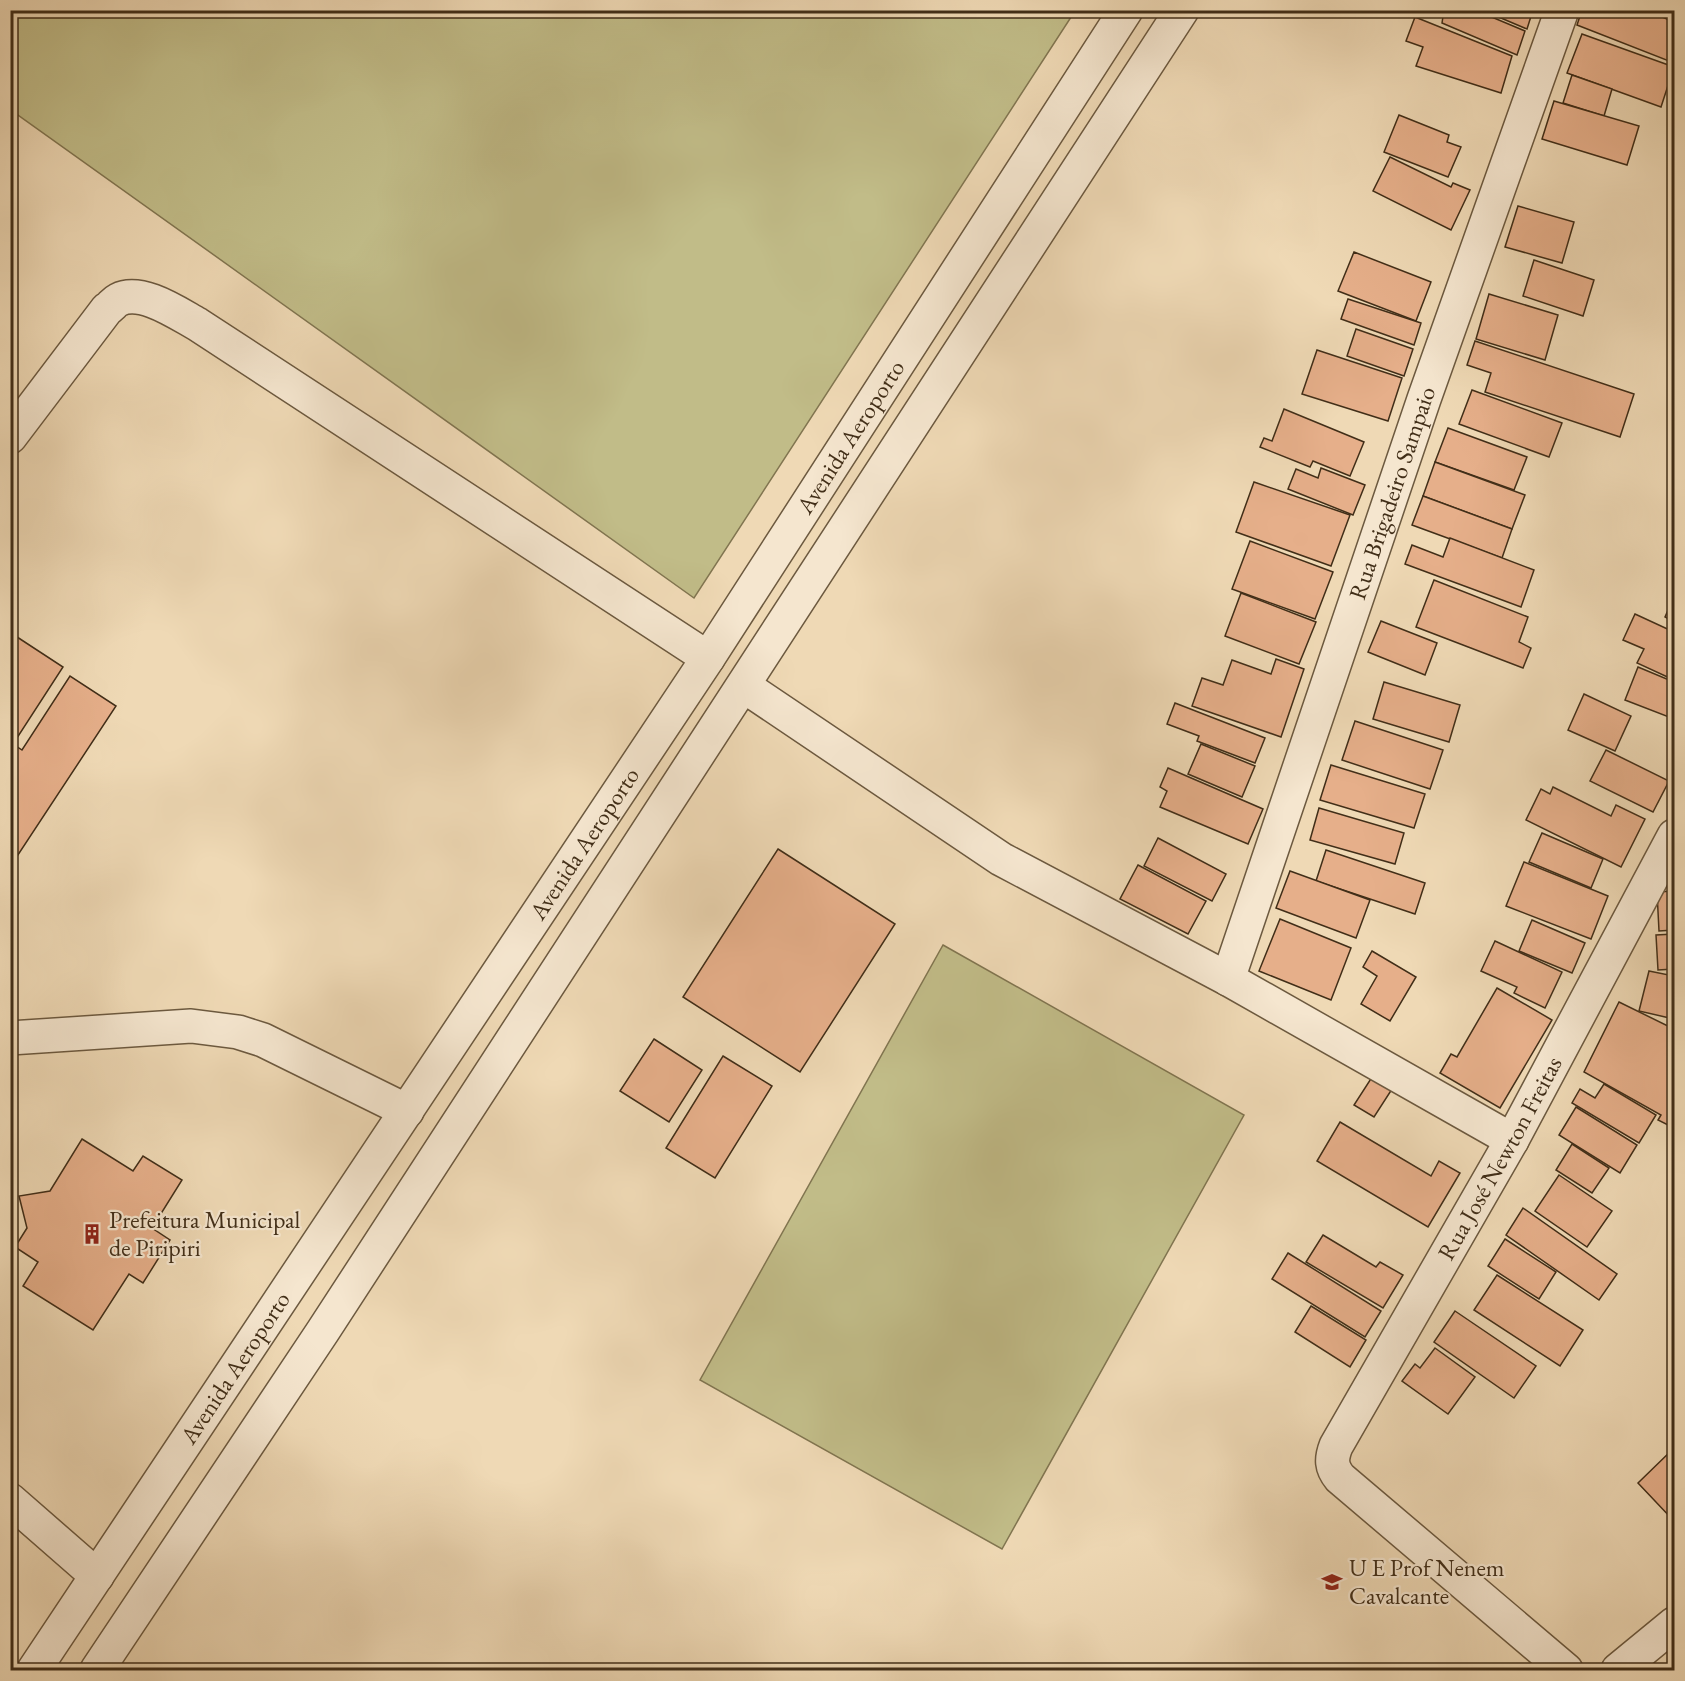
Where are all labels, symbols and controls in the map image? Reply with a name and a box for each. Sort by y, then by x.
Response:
street label: Avenida Aeroporto [789,354,911,520]
street label: Rua Brigadeiro Sampaio [1341,382,1442,604]
street label: Avenida Aeroporto [521,761,646,926]
street label: Rua José Newton Freitas [1430,1051,1569,1265]
place label: Prefeitura Municipal de Piripiri [109,1204,300,1263]
building icon: Prefeitura Municipal de Piripiri [80,1222,104,1246]
street label: Avenida Aeroporto [172,1285,297,1451]
place label: U E Prof Nenem Cavalcante [1349,1552,1505,1611]
school or university icon: U E Prof Nenem Cavalcante [1320,1570,1344,1594]

